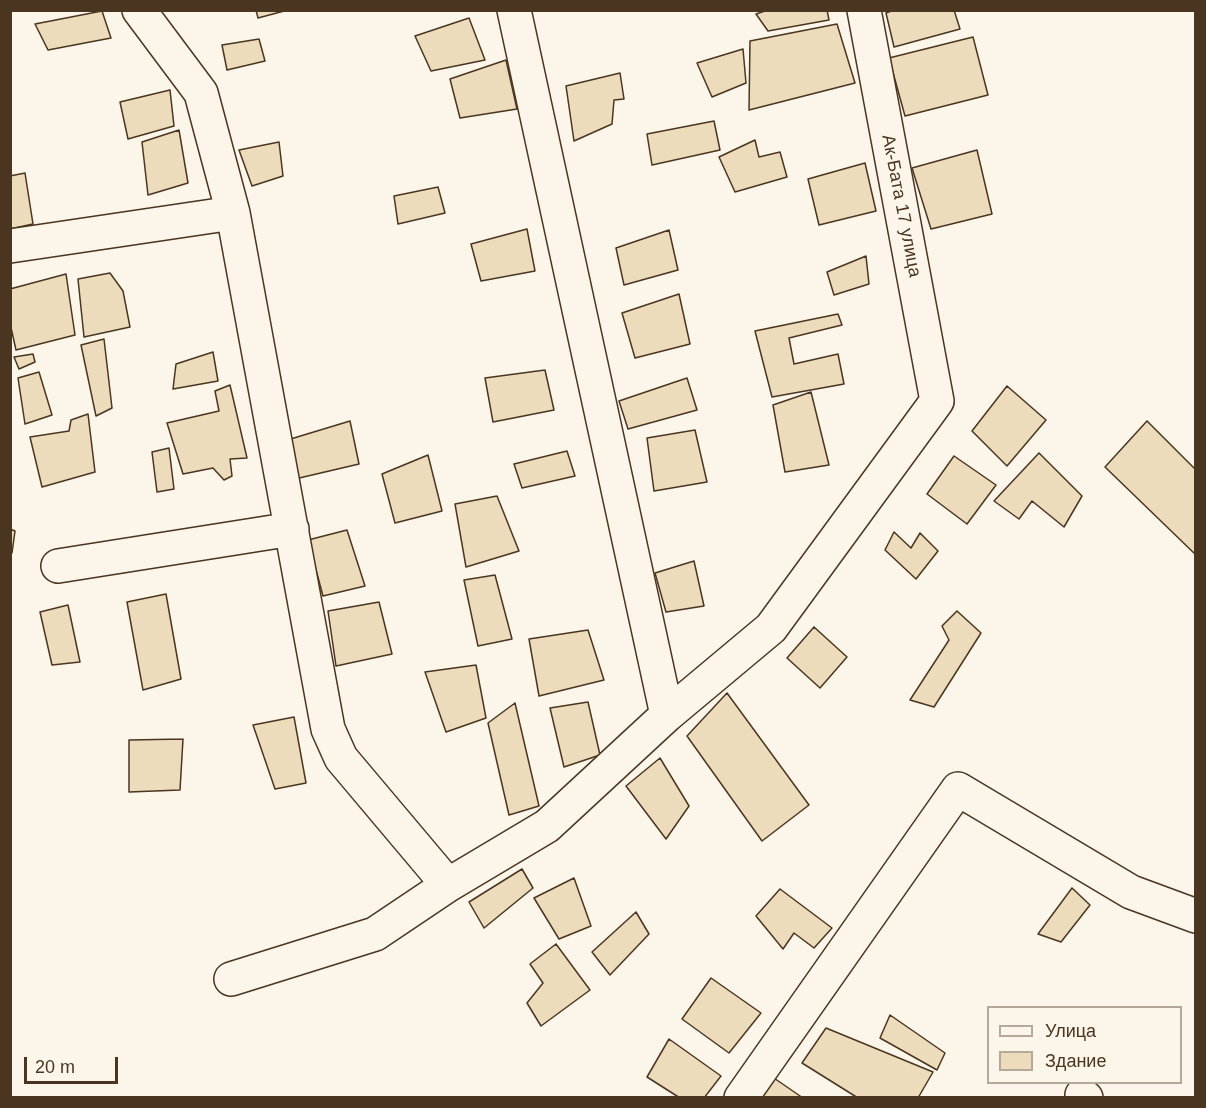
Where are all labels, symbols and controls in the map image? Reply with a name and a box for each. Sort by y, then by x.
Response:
street label: Ак-Бата 17 улица [877,133,925,279]
legend [987,1006,1182,1084]
text: Улица [1045,1021,1096,1041]
scale bar [27,1045,122,1083]
text: Здание [1045,1051,1106,1071]
text: 20 m [35,1057,75,1077]

